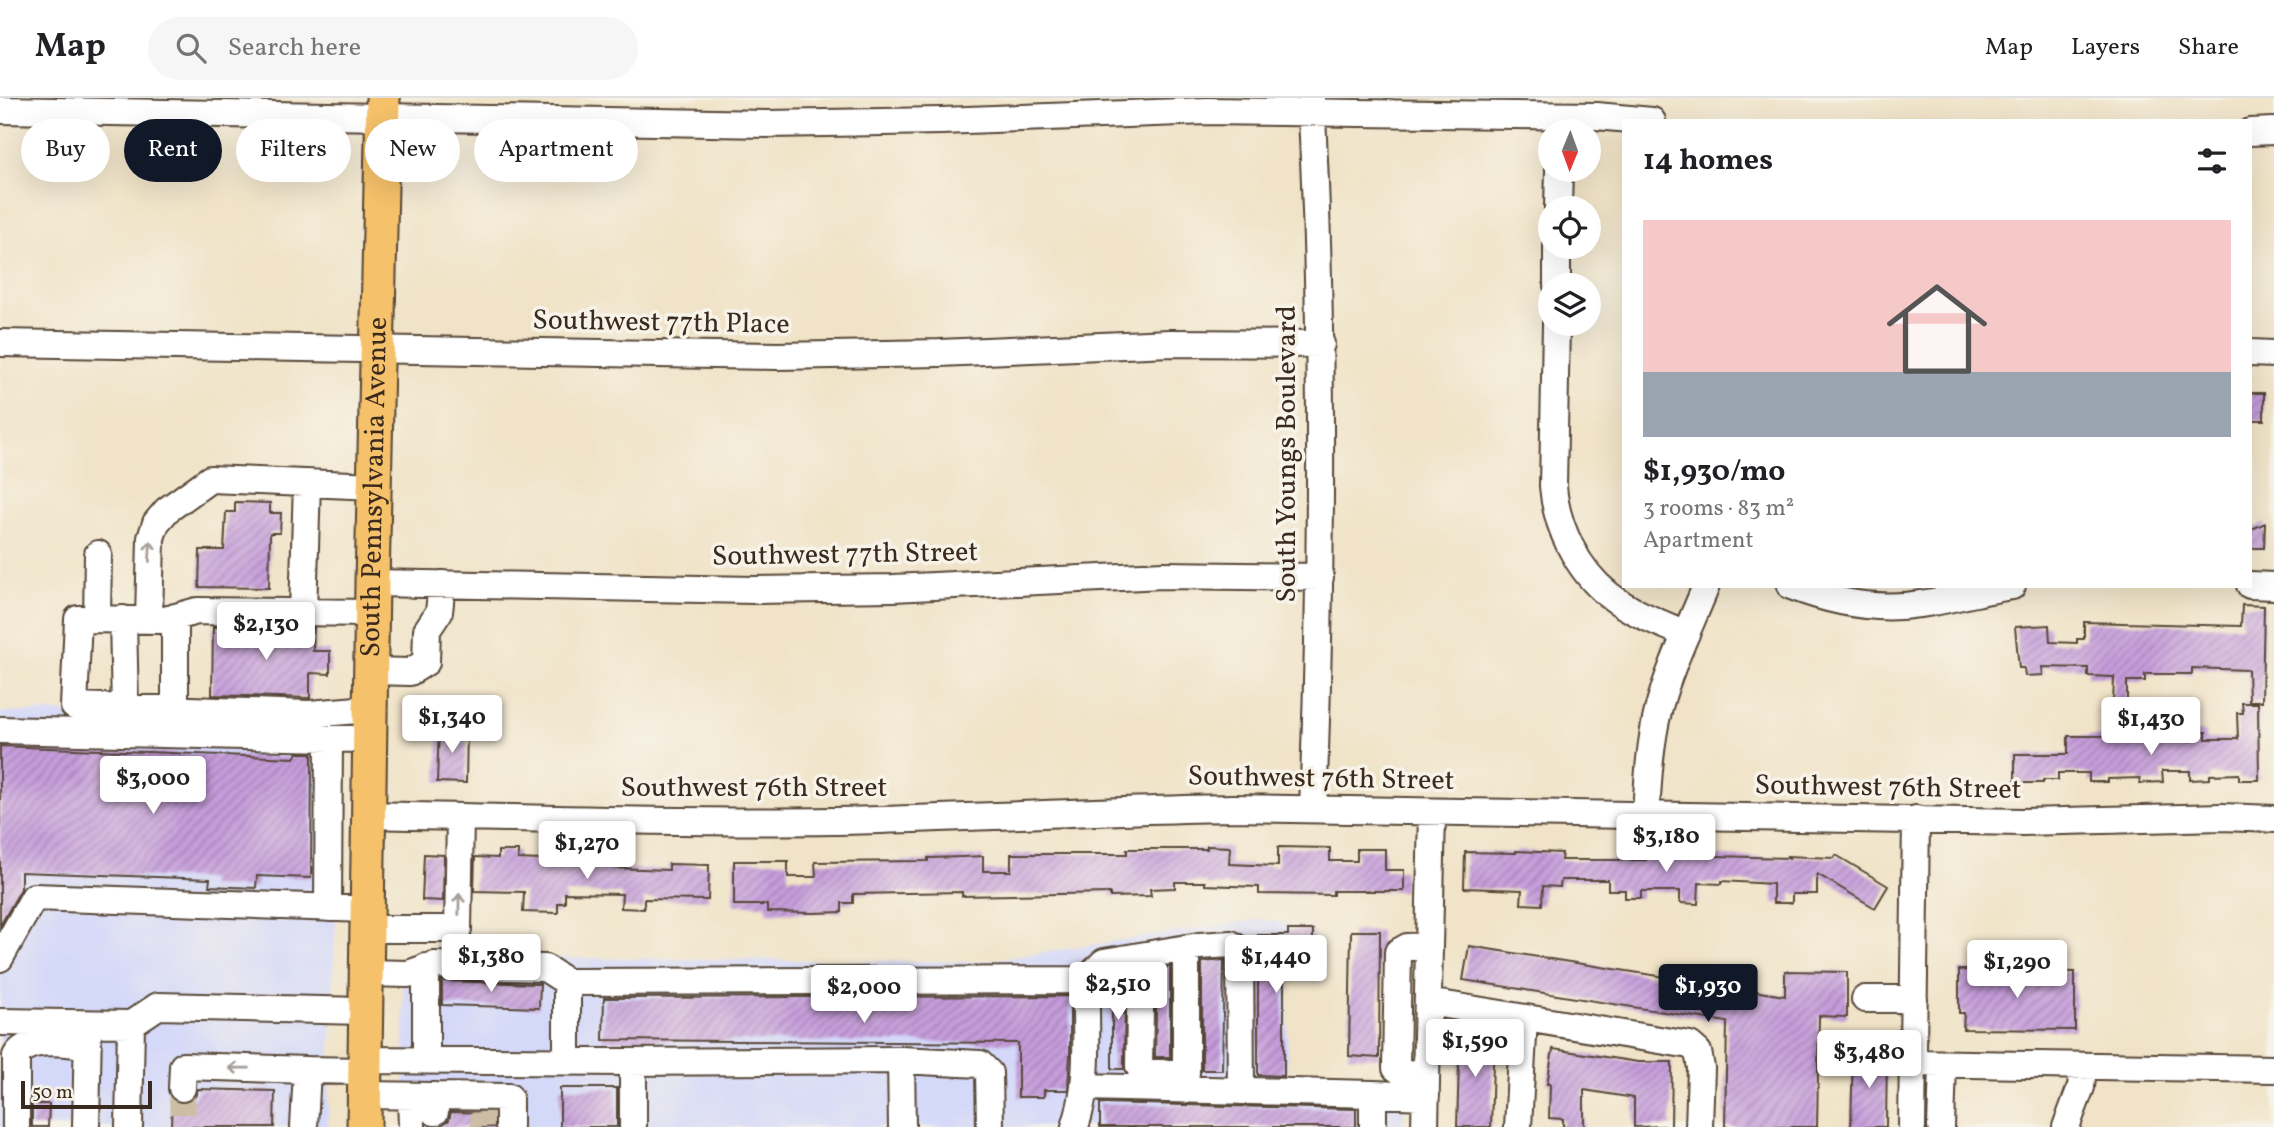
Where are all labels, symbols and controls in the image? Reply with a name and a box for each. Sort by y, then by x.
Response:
search box [148,17,638,80]
text: Map [35,25,106,71]
icon: search [172,29,210,67]
text: Search here [228,30,361,66]
text: Map [1985,31,2033,65]
text: Layers [2071,31,2140,65]
text: Share [2178,31,2239,65]
chip: Buy [21,119,110,182]
chip: Rent [124,119,222,182]
chip: Filters [236,119,351,182]
chip: New [365,119,460,182]
chip: Apartment [474,119,638,182]
north arrow [1538,119,1601,182]
map controls [1538,119,1601,336]
text: 14 homes [1643,140,1773,182]
icon: filters [2193,142,2231,180]
button: locate [1538,196,1601,259]
icon: home [1874,266,2000,392]
button: layers [1538,273,1601,336]
street label: Southwest 77th Place [532,301,790,345]
street label: South Youngs Boulevard [1268,305,1307,603]
street label: South Pennsylvania Avenue [351,316,398,658]
text: $1,930/mo [1643,451,1785,493]
text: 3 rooms · 83 m² [1643,493,1794,525]
text: Apartment [1643,525,1754,557]
street label: Southwest 77th Street [712,533,978,577]
one-way arrow [144,540,157,563]
pin: $2,130 [209,602,323,662]
text: $2,130 [233,609,299,641]
pin: $1,340 [395,696,509,755]
pin: $1,430 [2094,698,2208,757]
text: $1,340 [418,702,486,734]
text: $1,430 [2117,704,2185,736]
pin: $3,000 [96,756,210,816]
street label: Southwest 76th Street [1187,757,1455,801]
text: $3,000 [116,763,190,795]
street label: Southwest 76th Street [1754,766,2022,810]
street label: Southwest 76th Street [621,769,887,808]
pin: $3,180 [1609,814,1723,874]
text: $3,180 [1632,821,1700,853]
pin: $1,270 [530,822,644,881]
text: $1,270 [555,828,619,860]
one-way arrow [452,892,465,915]
pin: $1,380 [434,934,548,994]
pin: $1,440 [1219,936,1333,995]
pin: $1,290 [1960,940,2074,1000]
text: $1,380 [458,941,524,973]
text: $1,440 [1241,942,1311,974]
text: $1,290 [1983,947,2051,979]
pin: $2,510 [1061,962,1175,1022]
pin: $1,930 [1651,964,1765,1024]
pin: $2,000 [807,965,921,1025]
text: $2,510 [1085,969,1151,1001]
text: $1,930 [1675,971,1741,1003]
text: $2,000 [827,972,901,1004]
pin: $1,590 [1418,1020,1532,1079]
text: $1,590 [1442,1026,1508,1058]
pin: $3,480 [1812,1030,1926,1090]
text: $3,480 [1833,1037,1905,1069]
one-way arrow [227,1061,250,1075]
scale bar [21,1078,152,1110]
text: 50 m [32,1080,73,1106]

